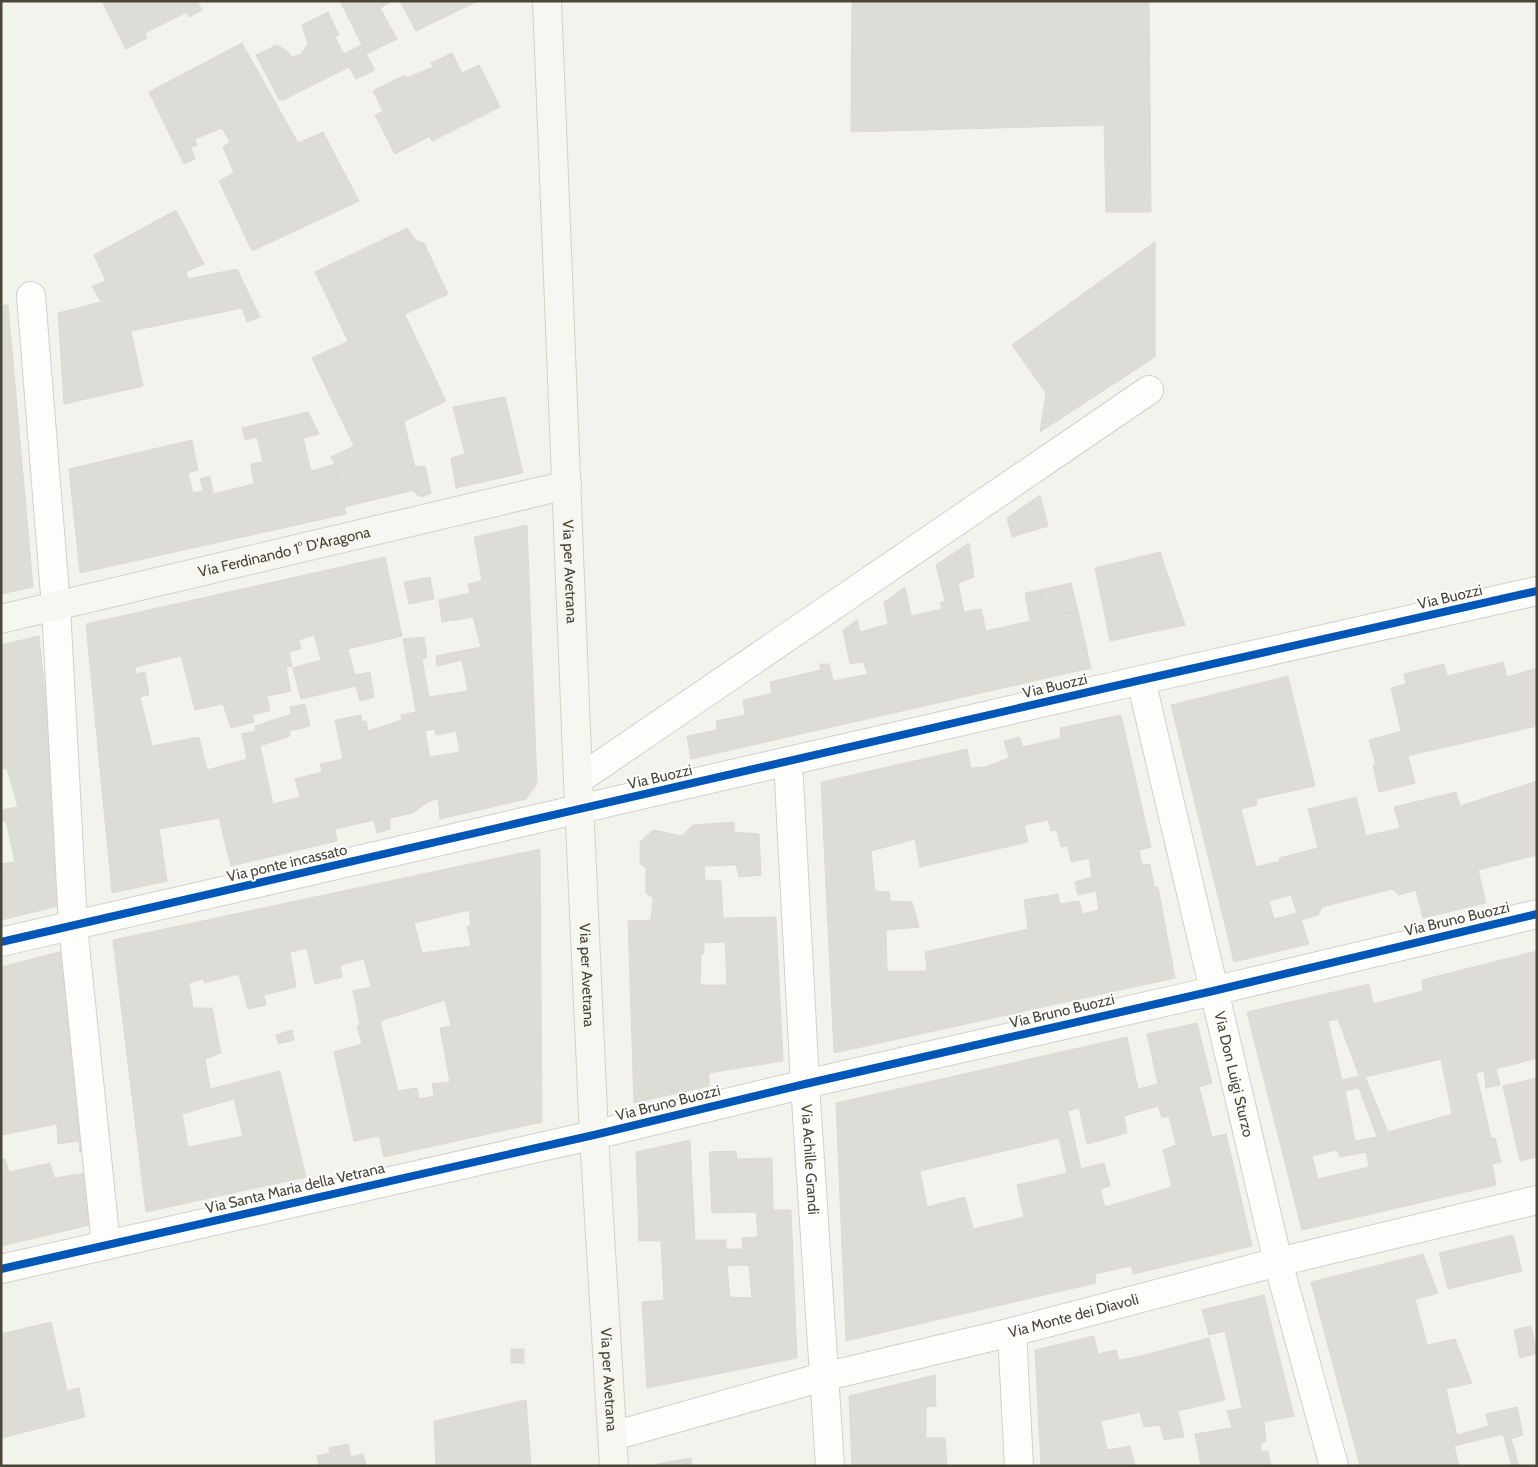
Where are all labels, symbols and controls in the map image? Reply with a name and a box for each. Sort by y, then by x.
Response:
street label: Via per Avetrana [559,519,581,625]
street label: Via Ferdinando 1° D'Aragona [196,523,373,581]
street label: Via Buozzi [1416,581,1484,613]
street label: Via Buozzi [1021,670,1089,702]
street label: Via Buozzi [626,761,694,793]
street label: Via ponte incassato [225,840,349,886]
street label: Via Bruno Buozzi [1403,898,1511,940]
street label: Via per Avetrana [575,923,598,1028]
street label: Via Bruno Buozzi [1008,990,1116,1032]
street label: Via Don Luigi Sturzo [1210,1010,1257,1139]
street label: Via Bruno Buozzi [614,1081,722,1125]
street label: Via Achille Grandi [797,1104,823,1215]
street label: Via Santa Maria della Vetrana [204,1158,387,1217]
street label: Via Monte dei Diavoli [1006,1290,1141,1342]
street label: Via per Avetrana [597,1327,621,1433]

